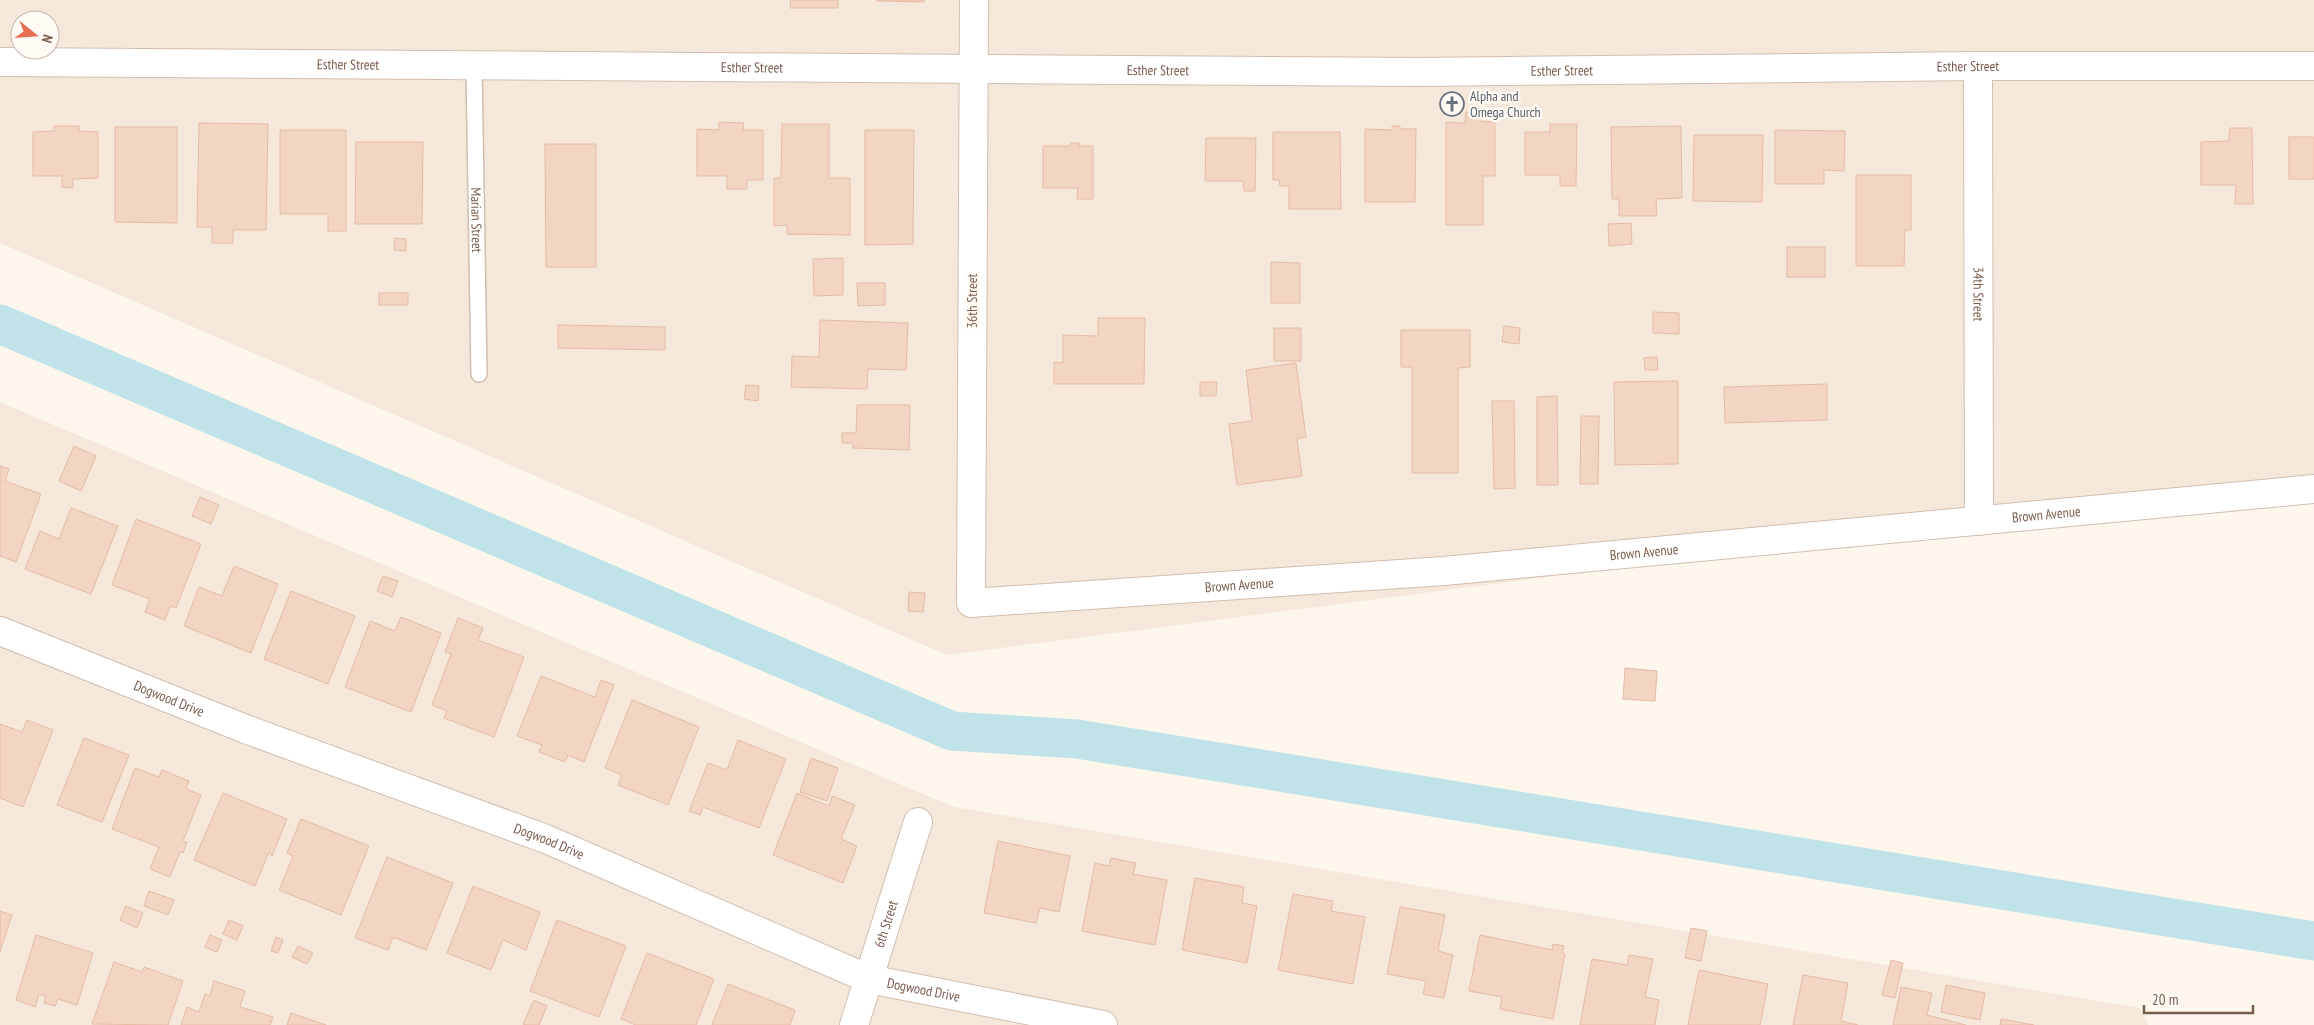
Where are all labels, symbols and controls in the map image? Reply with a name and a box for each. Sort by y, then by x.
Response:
north arrow [10,10,60,60]
text: N [38,33,57,45]
street label: Esther Street [317,55,379,74]
street label: Esther Street [1937,57,1999,75]
street label: Esther Street [721,58,783,77]
street label: Esther Street [1127,61,1189,79]
street label: Esther Street [1531,61,1593,80]
place label: Alpha and Omega Church [1470,87,1541,121]
church icon: Alpha and Omega Church [1439,91,1465,117]
street label: Marian Street [467,187,486,253]
street label: 34th Street [1969,267,1988,321]
street label: 36th Street [963,274,981,328]
street label: Brown Avenue [2011,502,2082,526]
street label: Brown Avenue [1609,540,1679,564]
street label: Brown Avenue [1204,574,1275,596]
street label: Dogwood Drive [131,676,207,721]
street label: Dogwood Drive [511,819,587,864]
street label: 6th Street [870,898,902,950]
street label: Dogwood Drive [885,974,962,1006]
scale bar [2144,982,2253,1014]
text: 20 m [2152,990,2178,1009]

